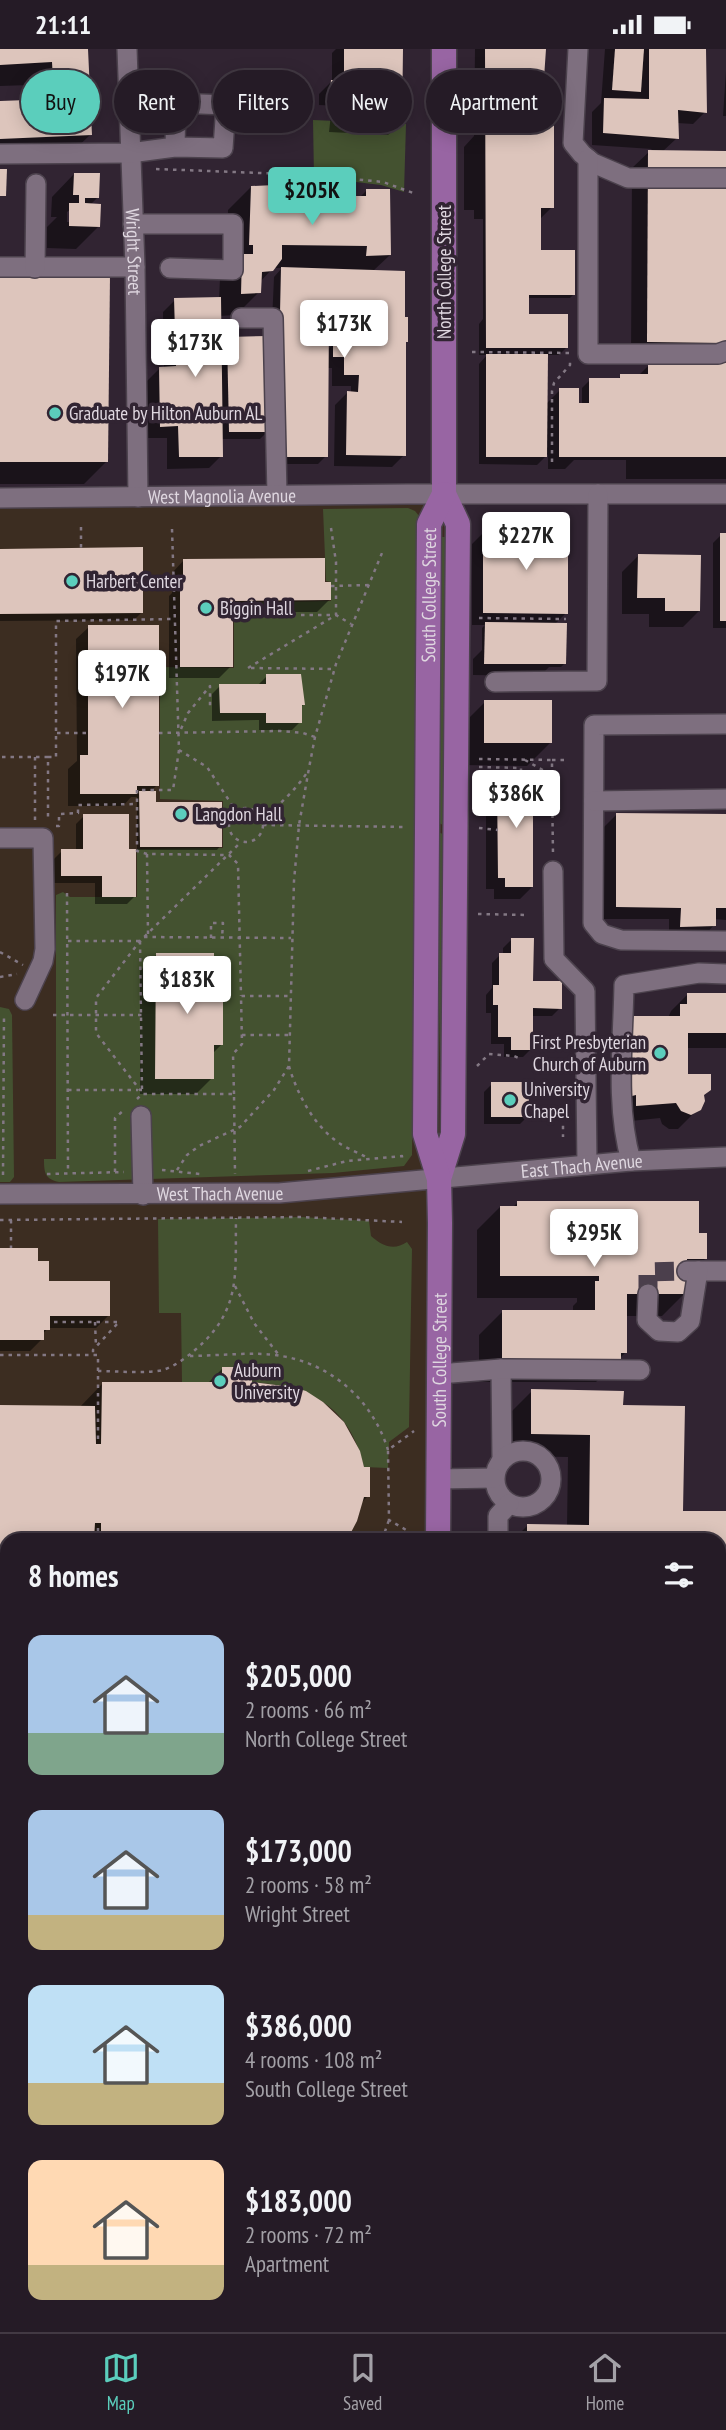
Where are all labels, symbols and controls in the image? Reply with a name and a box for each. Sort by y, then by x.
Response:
text: 21:11 [35,8,91,41]
chip: Buy [21,70,100,133]
chip: Rent [114,70,199,133]
chip: Filters [213,70,313,133]
chip: New [327,70,412,133]
chip: Apartment [426,70,562,133]
pin: $205K [263,167,361,227]
text: $205K [284,175,340,204]
street label: North College Street [432,204,456,339]
street label: Wright Street [121,208,147,296]
pin: $173K [295,301,393,360]
text: $173K [316,308,372,337]
pin: $173K [146,319,244,379]
text: $173K [167,327,223,356]
place label: Graduate by Hilton Auburn AL [69,401,262,425]
marker: Graduate by Hilton Auburn AL [47,405,63,421]
street label: West Magnolia Avenue [148,483,296,509]
pin: $227K [477,512,575,572]
text: $227K [498,520,554,549]
street label: South College Street [416,527,441,663]
place label: Harbert Center [86,569,183,593]
marker: Harbert Center [64,573,80,589]
place label: Biggin Hall [220,596,293,620]
marker: Biggin Hall [198,600,214,616]
pin: $197K [73,651,171,710]
text: $197K [94,658,150,687]
pin: $386K [467,771,565,830]
text: $386K [488,778,544,807]
place label: Langdon Hall [195,802,283,826]
marker: Langdon Hall [173,806,189,822]
pin: $183K [138,957,236,1016]
text: $183K [159,964,215,993]
place label: First Presbyterian Church of Auburn [532,1030,646,1076]
marker: First Presbyterian Church of Auburn [652,1045,668,1061]
place label: University Chapel [524,1077,590,1123]
marker: University Chapel [502,1092,518,1108]
street label: East Thach Avenue [520,1149,643,1183]
street label: West Thach Avenue [157,1181,284,1205]
pin: $295K [545,1209,643,1269]
text: $295K [566,1217,622,1246]
street label: South College Street [427,1292,452,1427]
place label: Auburn University [234,1358,300,1404]
marker: Auburn University [212,1373,228,1389]
text: 8 homes [28,1556,119,1595]
icon: filters [660,1556,698,1594]
text: $205,000 [245,1656,352,1695]
icon: home [84,1663,168,1747]
text: 2 rooms · 66 m² [245,1695,372,1724]
text: North College Street [245,1724,407,1753]
text: $173,000 [245,1831,352,1870]
icon: home [84,1838,168,1922]
text: 2 rooms · 58 m² [245,1870,372,1899]
text: Wright Street [245,1899,350,1928]
text: $386,000 [245,2006,352,2045]
icon: home [84,2013,168,2097]
text: 4 rooms · 108 m² [245,2045,382,2074]
text: South College Street [245,2074,408,2103]
text: $183,000 [245,2181,352,2220]
icon: home [84,2188,168,2272]
text: 2 rooms · 72 m² [245,2220,372,2249]
text: Apartment [245,2249,329,2278]
tab: Map [102,2349,140,2415]
tab: Saved [343,2349,382,2415]
tab: Home [586,2349,624,2415]

